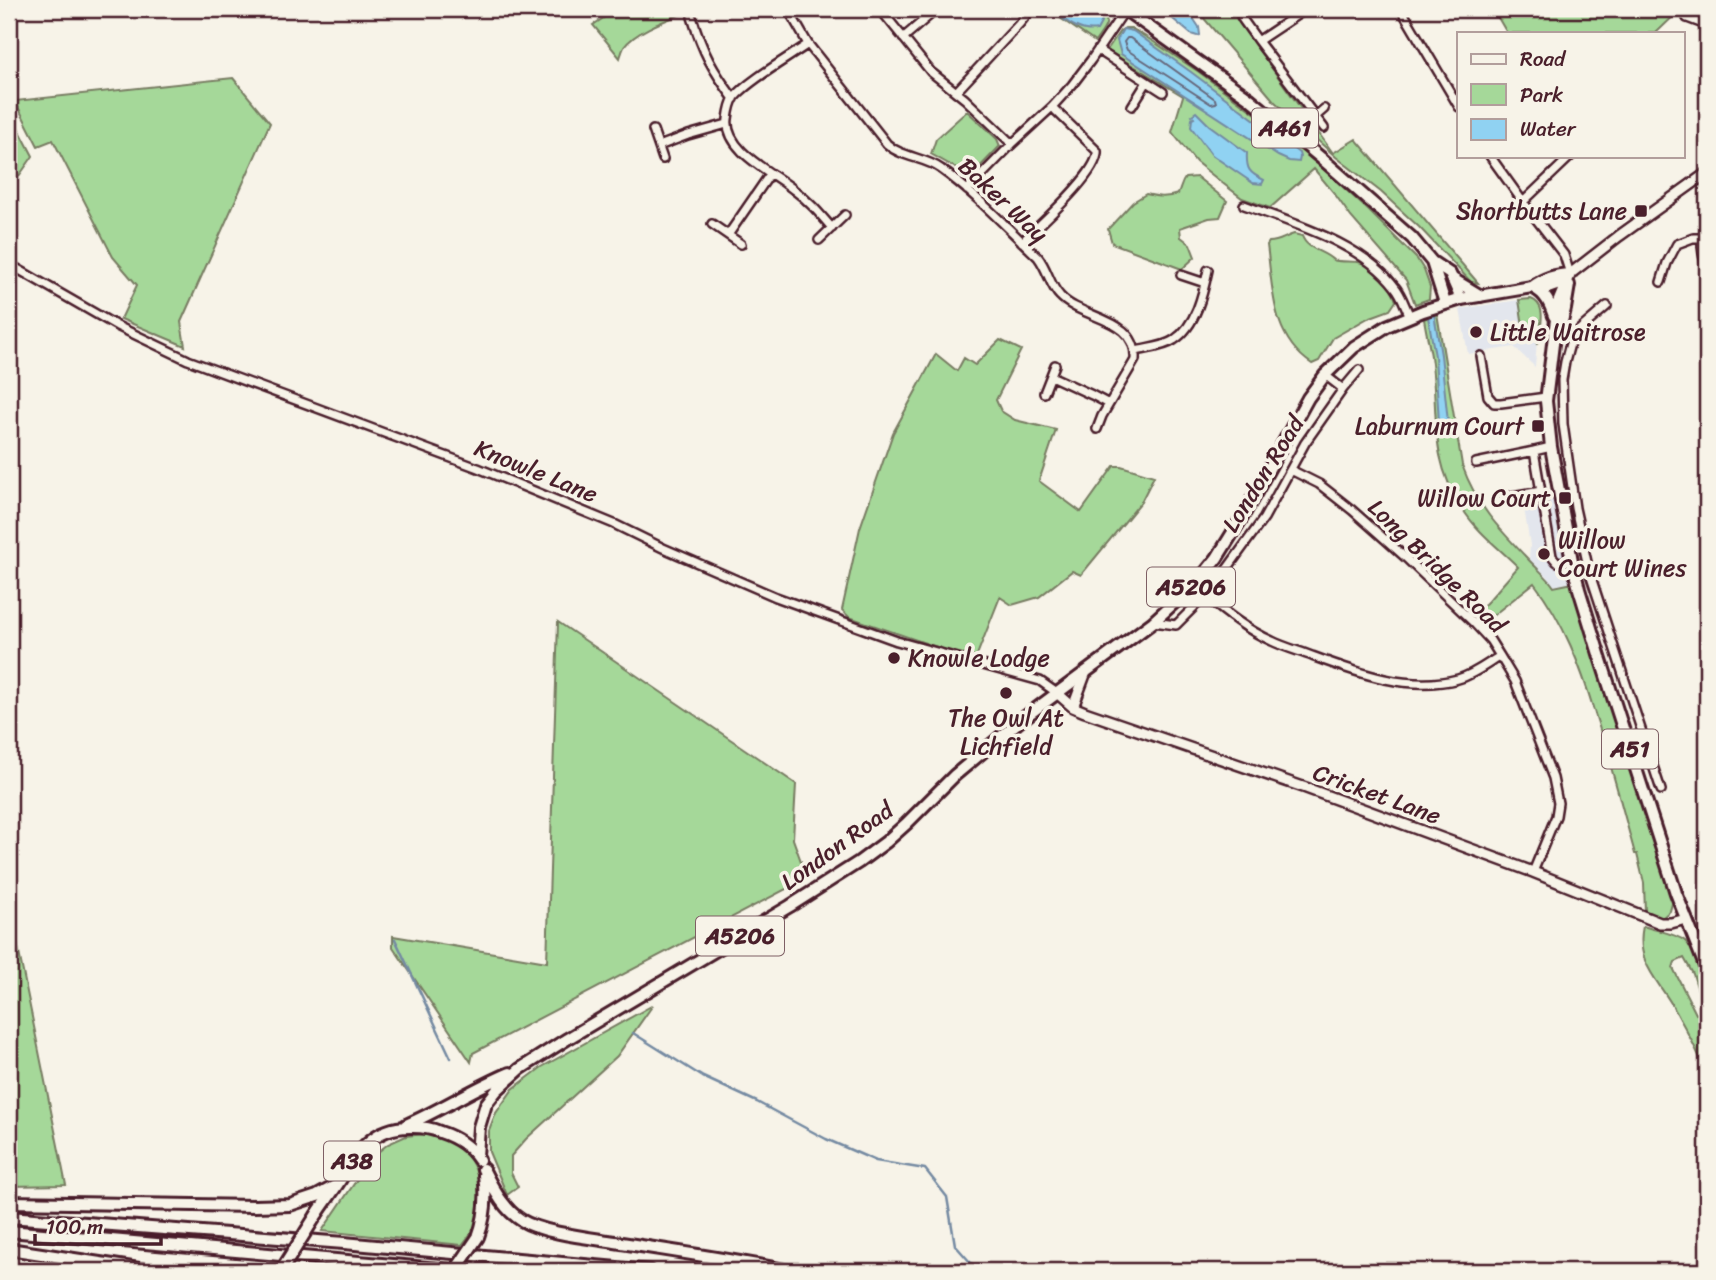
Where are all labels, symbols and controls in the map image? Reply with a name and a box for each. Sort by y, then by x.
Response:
legend [1457,32,1684,158]
text: Road [1520,40,1567,78]
text: Park [1520,76,1563,114]
road number: A461 [1252,108,1318,148]
text: Water [1520,110,1577,148]
street label: Baker Way [948,147,1059,254]
place label: Shortbutts Lane [1456,190,1627,232]
marker: Shortbutts Lane [1633,203,1649,219]
place label: Little Waitrose [1490,311,1646,353]
marker: Little Waitrose [1468,324,1484,340]
street label: London Road [1210,405,1317,541]
place label: Laburnum Court [1355,405,1525,447]
marker: Laburnum Court [1530,418,1546,434]
street label: Knowle Lane [468,427,604,515]
place label: Willow Court [1417,477,1551,519]
street label: Long Bridge Road [1358,488,1517,645]
marker: Willow Court [1557,490,1573,506]
place label: Willow Court Wines [1558,519,1687,589]
marker: Willow Court Wines [1536,546,1552,562]
road number: A5206 [1147,568,1235,607]
place label: Knowle Lodge [908,637,1050,679]
marker: Knowle Lodge [886,650,902,666]
marker: The Owl At Lichfield [998,685,1014,701]
place label: The Owl At Lichfield [948,697,1064,767]
road number: A51 [1602,730,1658,768]
street label: Cricket Lane [1307,751,1447,837]
street label: London Road [771,789,904,902]
road number: A5206 [696,917,784,956]
road number: A38 [324,1142,380,1180]
scale bar [35,1203,161,1247]
text: 100 m [46,1208,103,1246]

